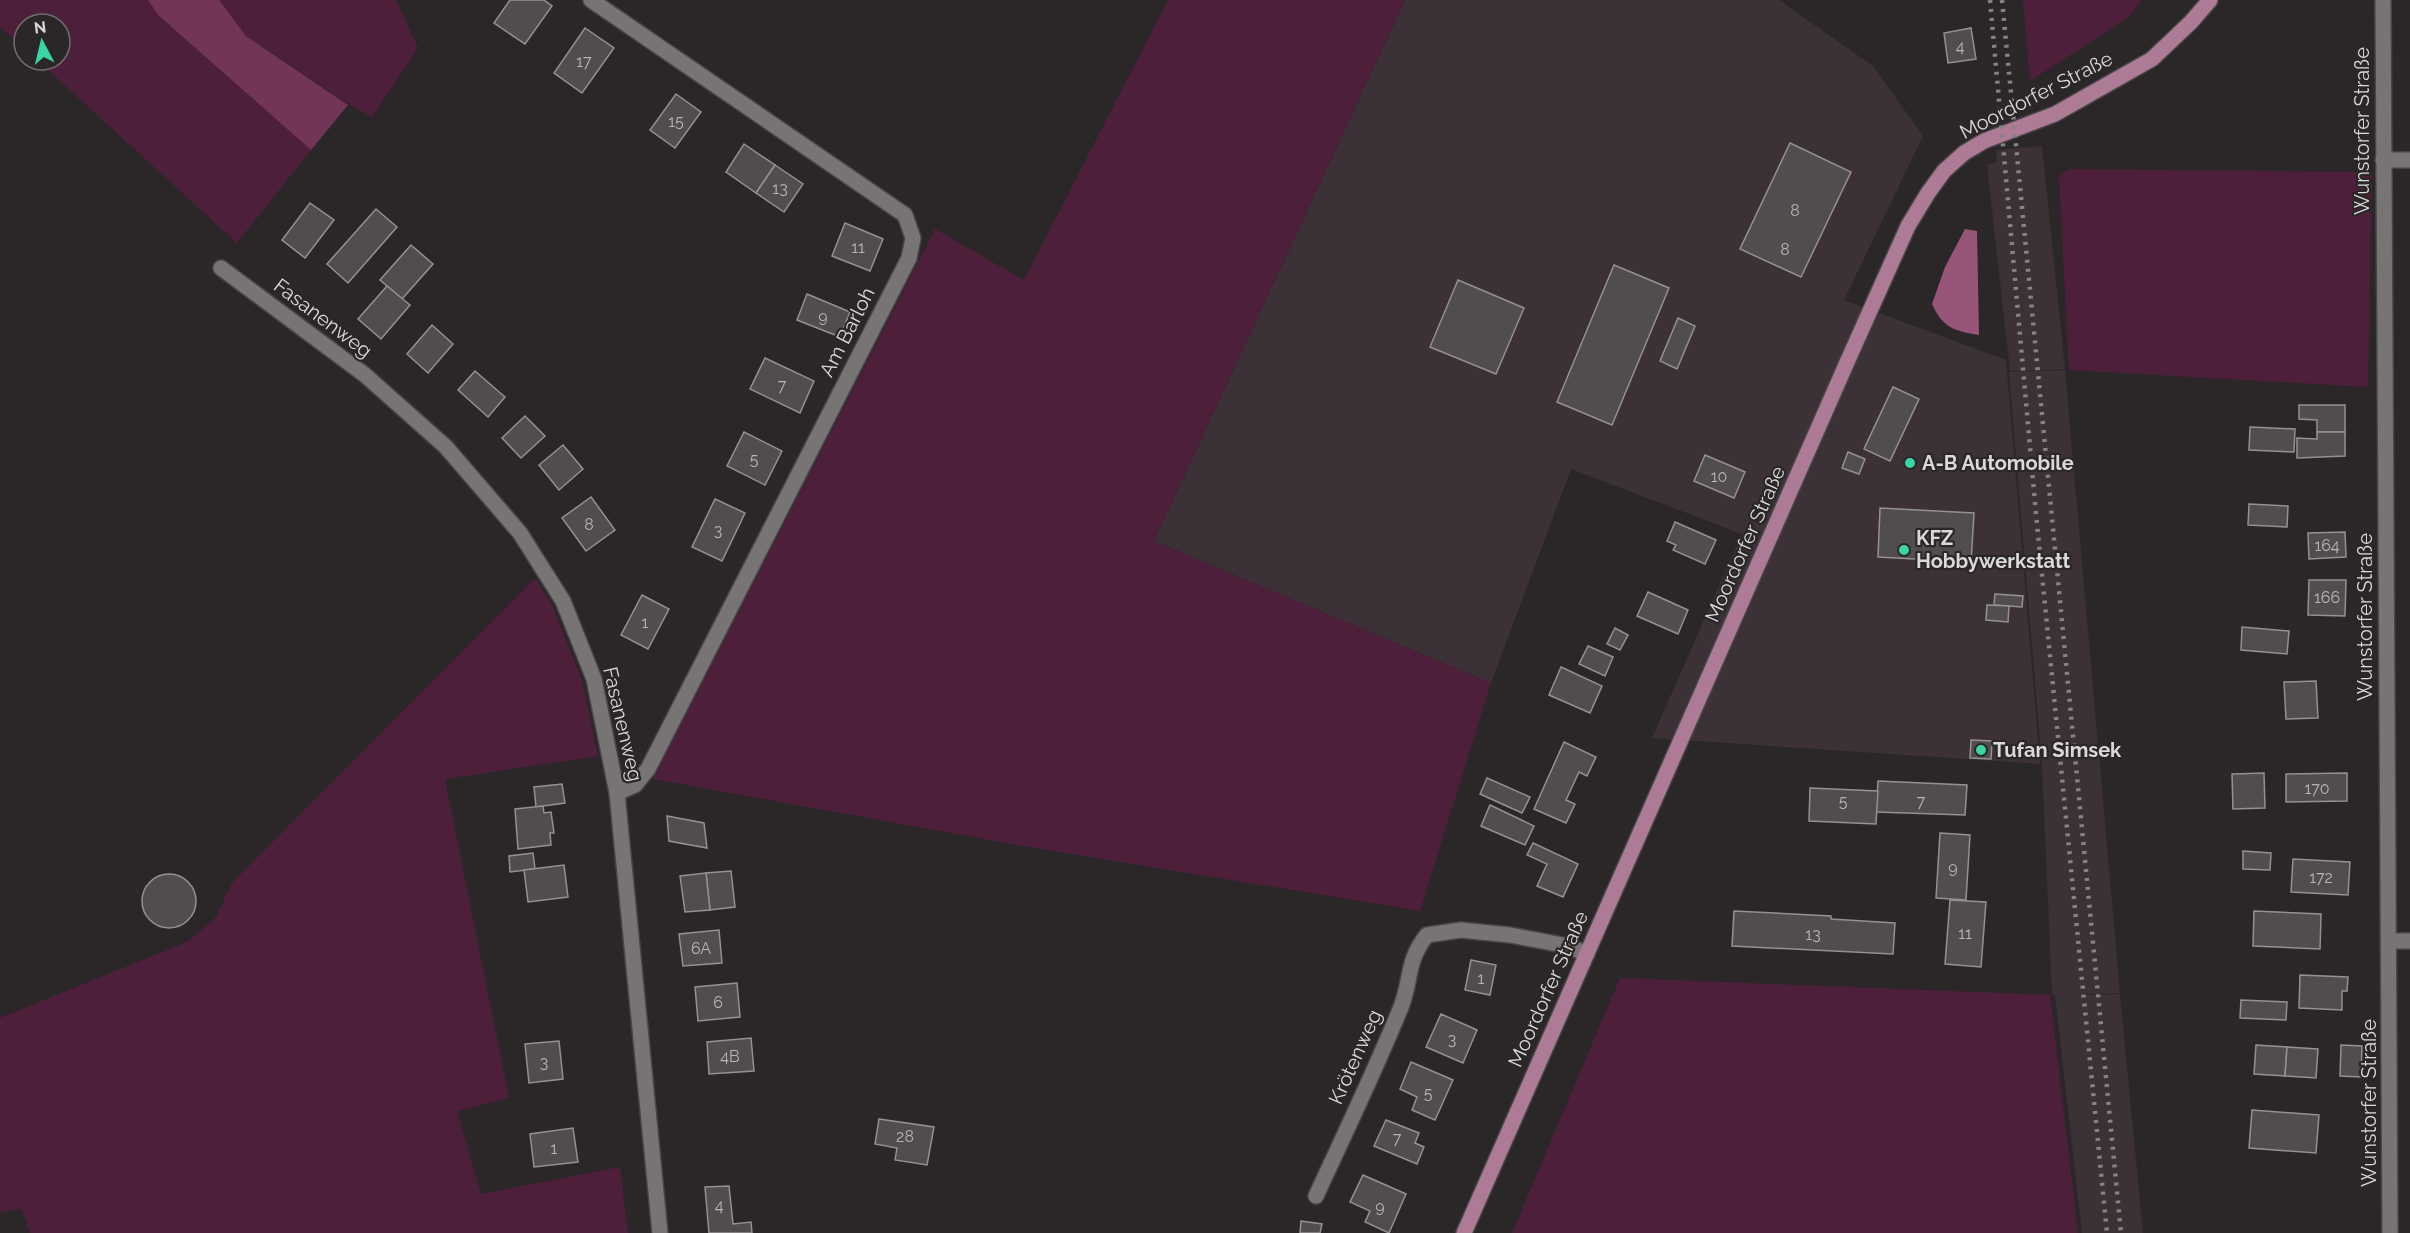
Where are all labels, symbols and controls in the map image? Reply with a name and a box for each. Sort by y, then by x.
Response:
north arrow [12,12,72,72]
text: N [33,17,47,38]
house number: 4 [1956,37,1965,56]
street label: Moordorfer Straße [1956,46,2117,144]
street label: Wunstorfer Straße [2350,47,2374,215]
house number: 17 [576,52,592,71]
house number: 15 [668,112,684,131]
house number: 13 [772,179,788,198]
house number: 8 [1790,201,1800,220]
house number: 11 [851,238,865,257]
house number: 8 [1780,240,1790,259]
street label: Fasanenweg [269,273,377,363]
street label: Am Barloh [814,283,880,381]
house number: 9 [818,307,828,326]
house number: 7 [778,376,787,395]
house number: 5 [750,450,759,469]
place label: A-B Automobile [1922,451,2074,475]
marker: A-B Automobile [1903,456,1917,470]
street label: Moordorfer Straße [1700,462,1790,626]
house number: 10 [1711,467,1727,486]
house number: 8 [584,515,594,534]
house number: 3 [714,521,722,540]
place label: KFZ Hobbywerkstatt [1916,526,2071,573]
street label: Wunstorfer Straße [2353,533,2377,701]
house number: 164 [2314,536,2340,555]
marker: KFZ Hobbywerkstatt [1897,543,1911,557]
house number: 166 [2314,588,2340,607]
house number: 1 [642,613,649,632]
street label: Fasanenweg [598,664,648,784]
place label: Tufan Simsek [1993,738,2122,762]
marker: Tufan Simsek [1974,743,1988,757]
house number: 170 [2304,779,2330,798]
house number: 5 [1839,792,1848,811]
house number: 7 [1917,792,1926,811]
house number: 9 [1948,858,1958,877]
house number: 172 [2309,868,2333,887]
street label: Moordorfer Straße [1503,907,1593,1071]
house number: 11 [1958,924,1972,943]
house number: 13 [1805,925,1821,944]
house number: 6A [691,939,711,958]
house number: 1 [1478,969,1485,988]
house number: 6 [713,993,723,1012]
street label: Krötenweg [1323,1006,1387,1108]
street label: Wunstorfer Straße [2357,1019,2381,1187]
house number: 3 [1448,1030,1456,1049]
house number: 4B [720,1047,740,1066]
house number: 3 [540,1053,548,1072]
house number: 5 [1424,1084,1433,1103]
house number: 28 [896,1127,914,1146]
house number: 7 [1393,1129,1402,1148]
house number: 1 [551,1139,558,1158]
house number: 4 [715,1196,724,1215]
house number: 9 [1375,1197,1385,1216]

